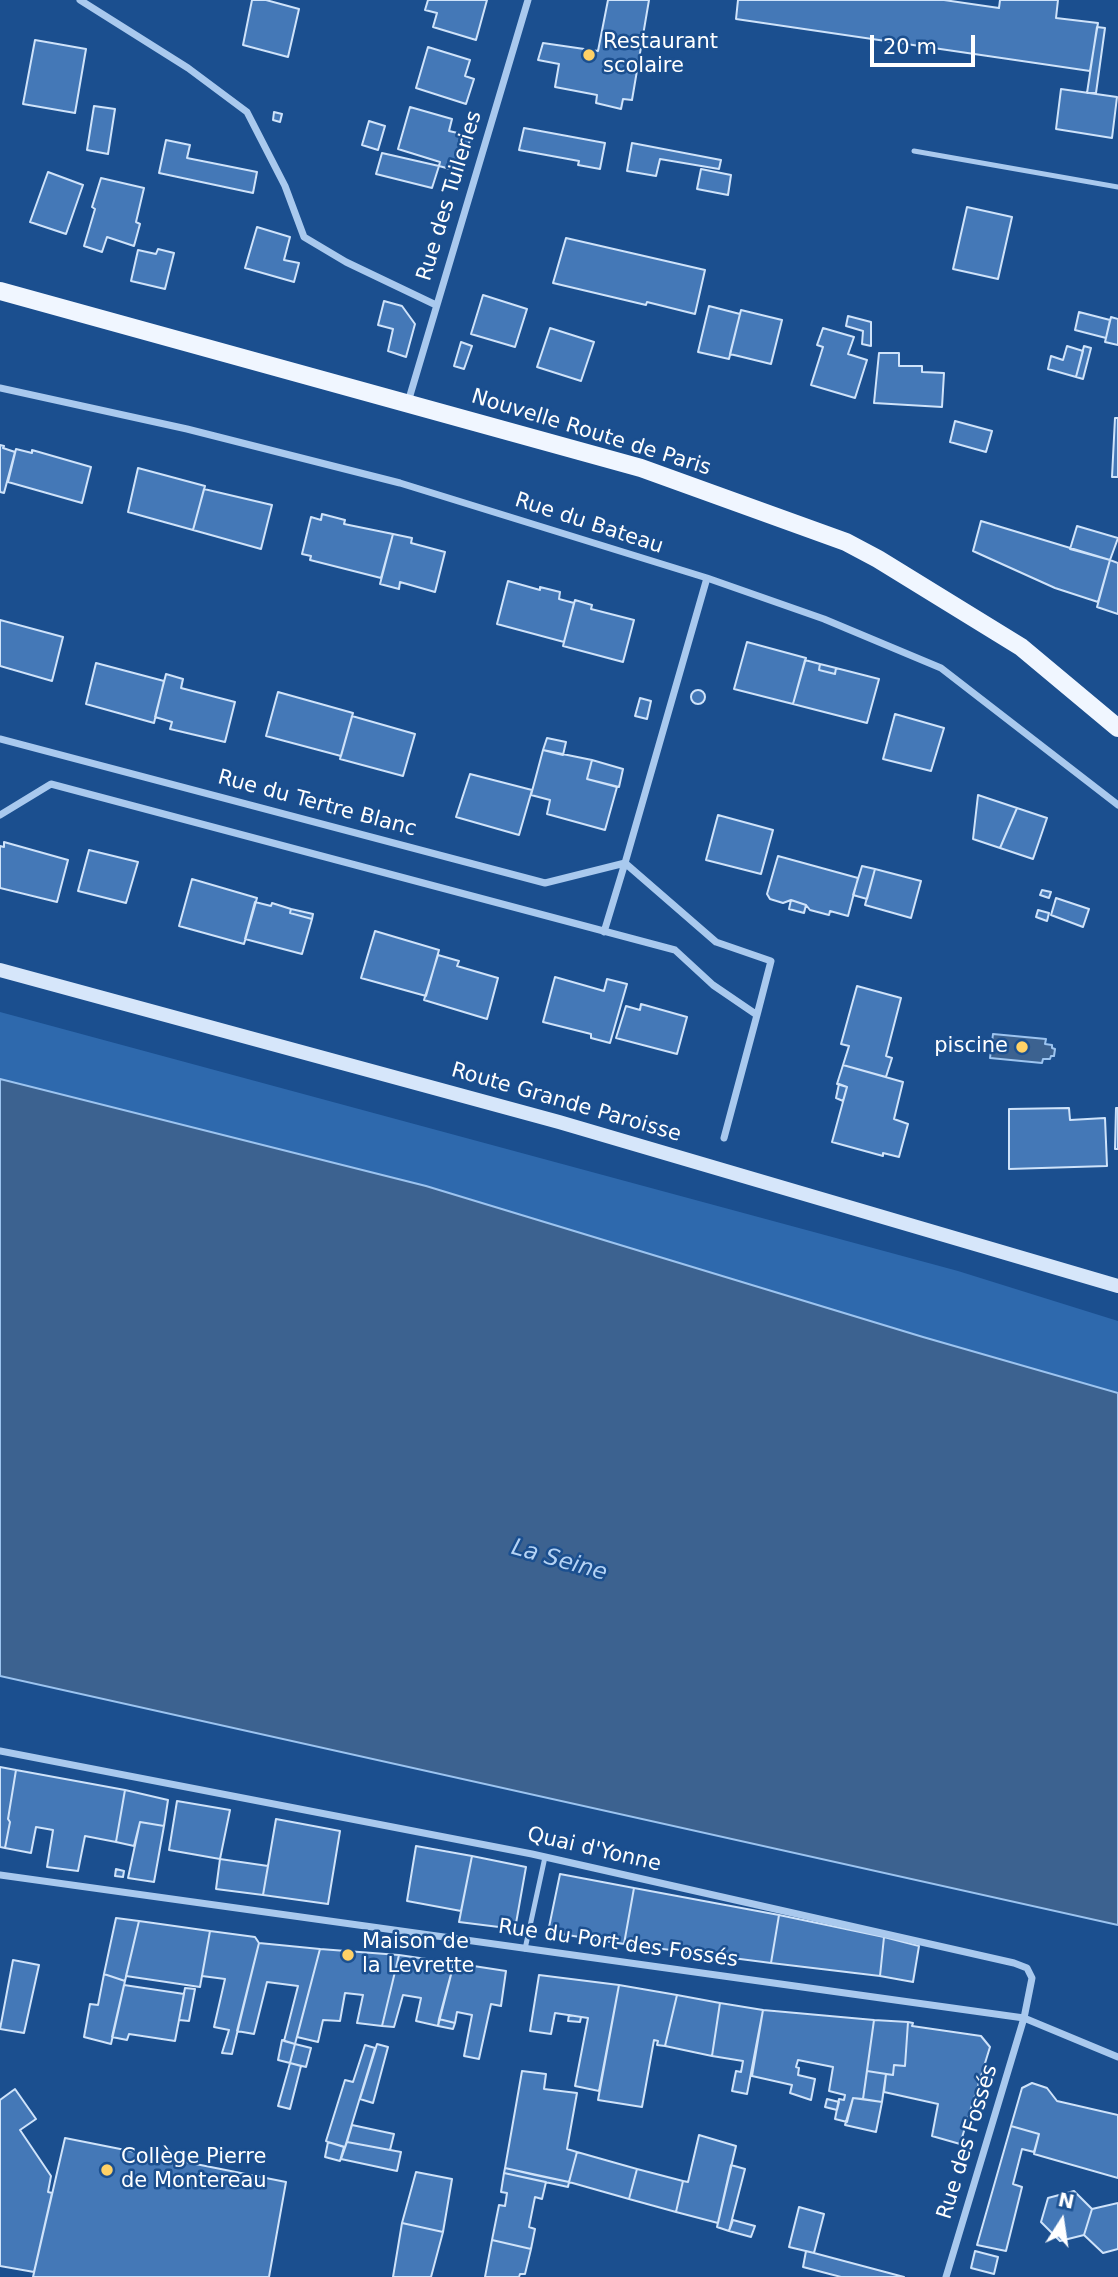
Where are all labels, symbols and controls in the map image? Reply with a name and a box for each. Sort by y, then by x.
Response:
scale bar [873,21,978,65]
place label: Restaurant scolaire [603,30,718,80]
text: 20 m [883,35,937,59]
marker: Restaurant scolaire [581,47,597,63]
street label: Rue des Tuileries [412,108,488,284]
street label: Nouvelle Route de Paris [468,385,714,481]
street label: Rue du Bateau [512,488,666,560]
street label: Rue du Tertre Blanc [215,765,419,843]
place label: piscine [934,1034,1008,1060]
marker: piscine [1014,1039,1030,1055]
street label: Route Grande Paroisse [448,1058,684,1148]
water label: La Seine [508,1534,610,1588]
street label: Quai d'Yonne [525,1822,663,1878]
street label: Rue du Port des Fossés [496,1915,740,1973]
place label: Maison de la Levrette [362,1930,475,1980]
marker: Maison de la Levrette [340,1947,356,1963]
street label: Rue des Fossés [933,2062,1003,2222]
place label: Collège Pierre de Montereau [121,2145,267,2195]
marker: Collège Pierre de Montereau [99,2162,115,2178]
north arrow [1027,2186,1097,2256]
text: N [1056,2188,1076,2213]

